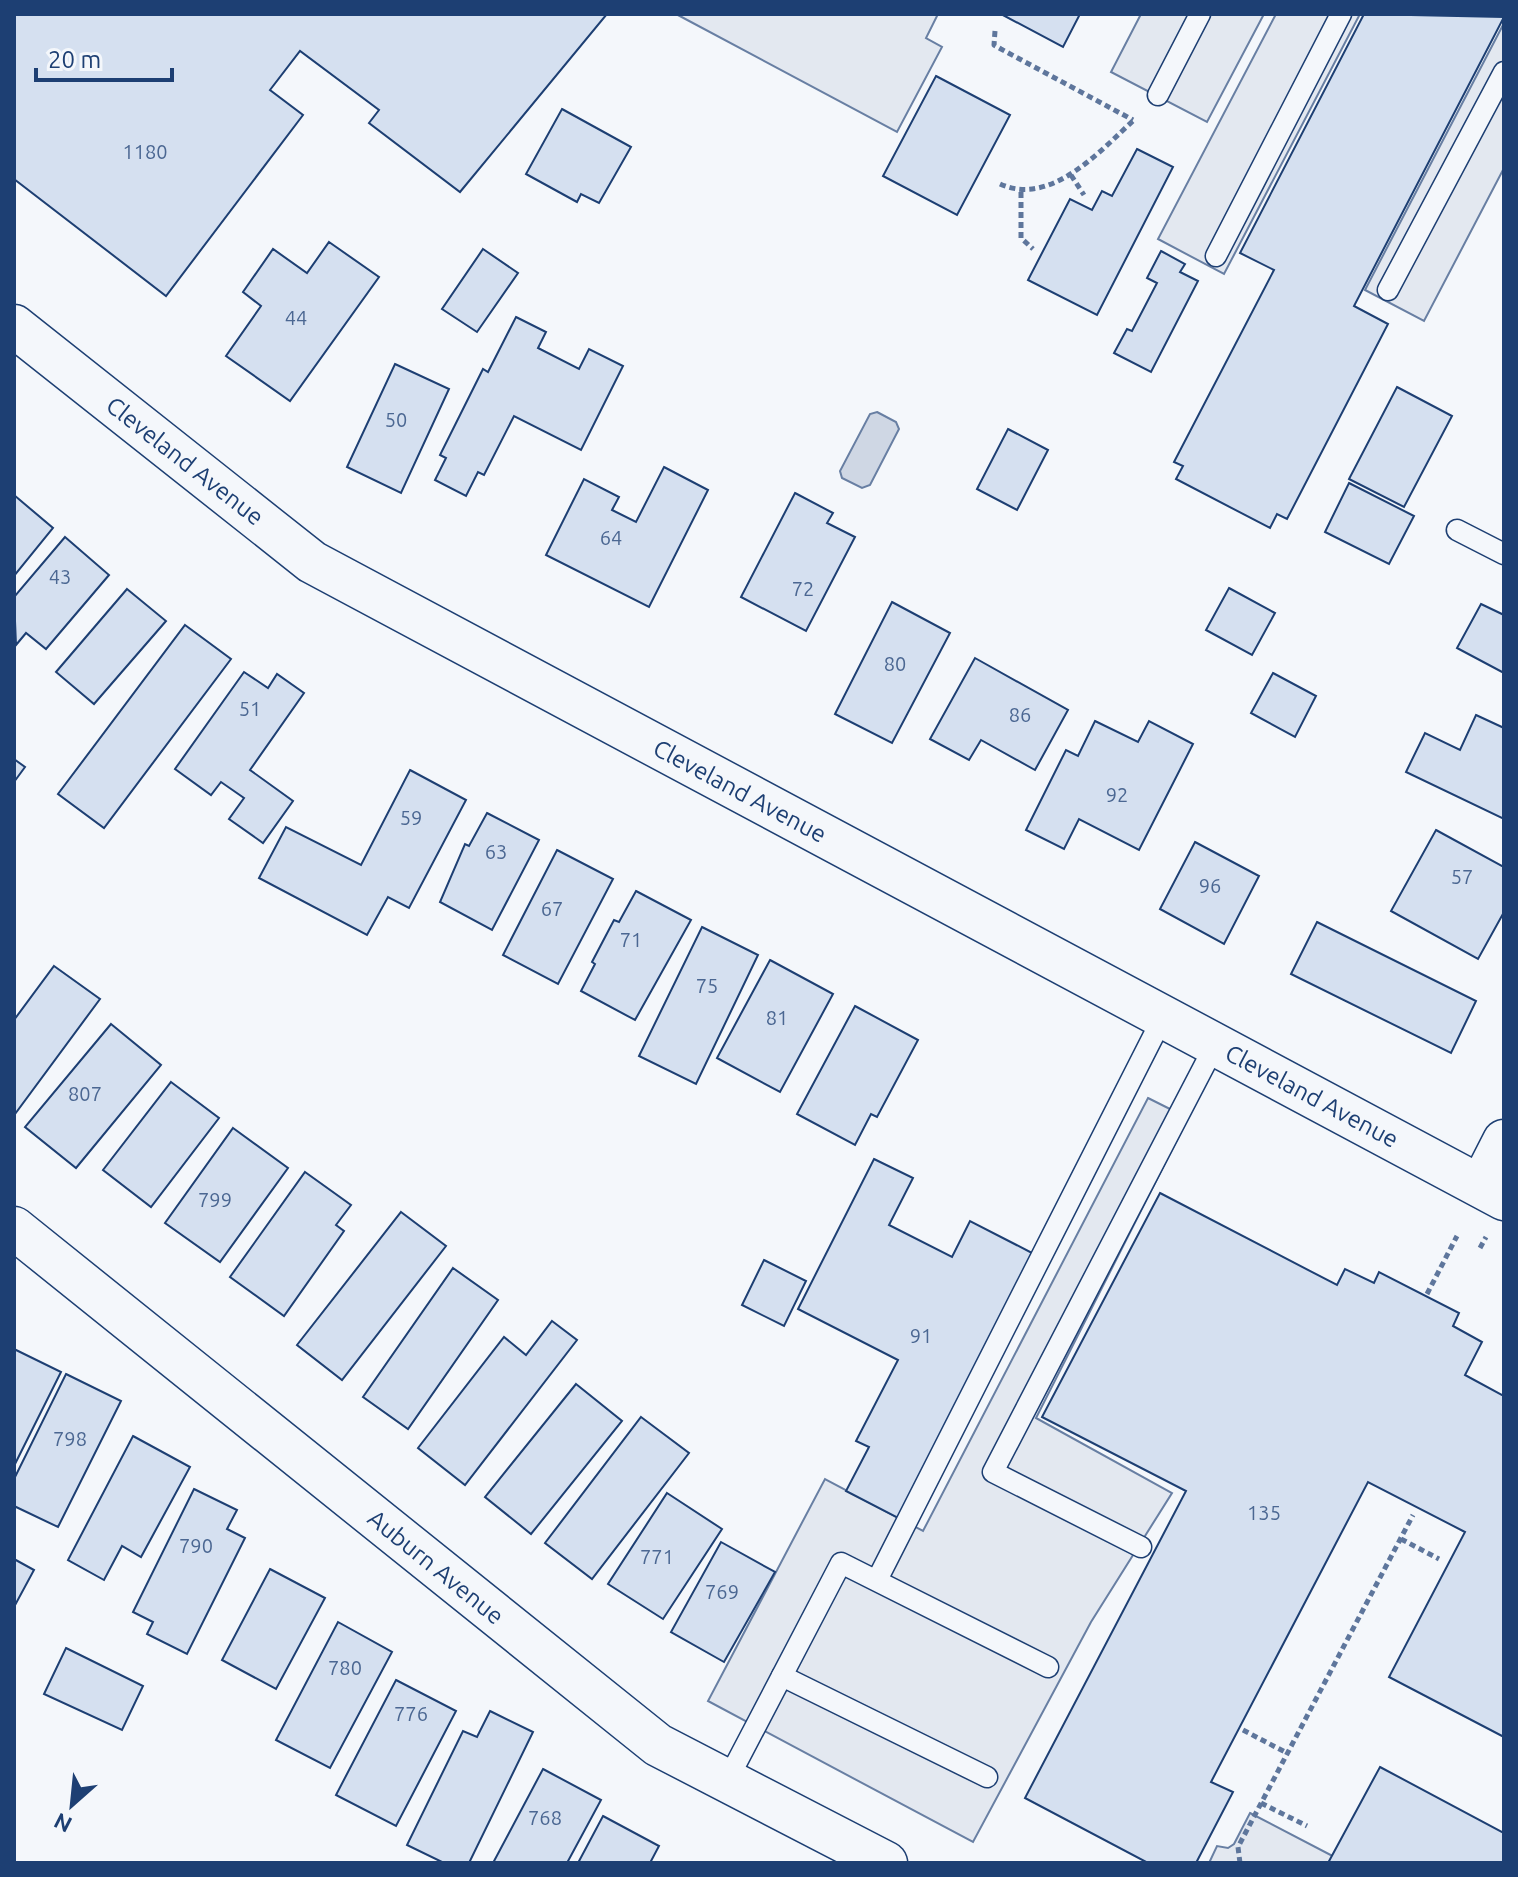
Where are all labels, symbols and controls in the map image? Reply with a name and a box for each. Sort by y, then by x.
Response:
scale bar [36,32,172,82]
text: 20 m [48,46,101,73]
house number: 1180 [122,140,168,163]
house number: 44 [285,306,307,329]
street label: Cleveland Avenue [101,391,269,531]
house number: 50 [385,408,407,431]
house number: 64 [600,526,622,549]
house number: 43 [49,565,71,588]
house number: 72 [792,577,814,600]
house number: 80 [884,652,906,675]
house number: 51 [239,697,261,720]
house number: 86 [1009,703,1031,726]
street label: Cleveland Avenue [649,734,831,848]
house number: 92 [1106,783,1128,806]
house number: 59 [400,806,422,829]
house number: 63 [485,840,507,863]
house number: 57 [1451,865,1473,888]
house number: 96 [1199,874,1221,897]
house number: 67 [541,897,563,920]
house number: 71 [620,928,642,951]
house number: 75 [696,974,718,997]
house number: 81 [766,1006,788,1029]
street label: Cleveland Avenue [1221,1039,1403,1153]
house number: 807 [68,1082,102,1105]
house number: 799 [198,1188,232,1211]
house number: 91 [910,1324,932,1347]
house number: 798 [53,1427,87,1450]
house number: 135 [1247,1501,1281,1524]
street label: Auburn Avenue [363,1504,509,1630]
house number: 790 [179,1534,213,1557]
house number: 771 [640,1545,674,1568]
house number: 769 [705,1580,739,1603]
house number: 780 [328,1656,362,1679]
house number: 776 [394,1702,428,1725]
north arrow [32,1765,112,1845]
house number: 768 [528,1806,562,1829]
text: N [50,1808,76,1838]

